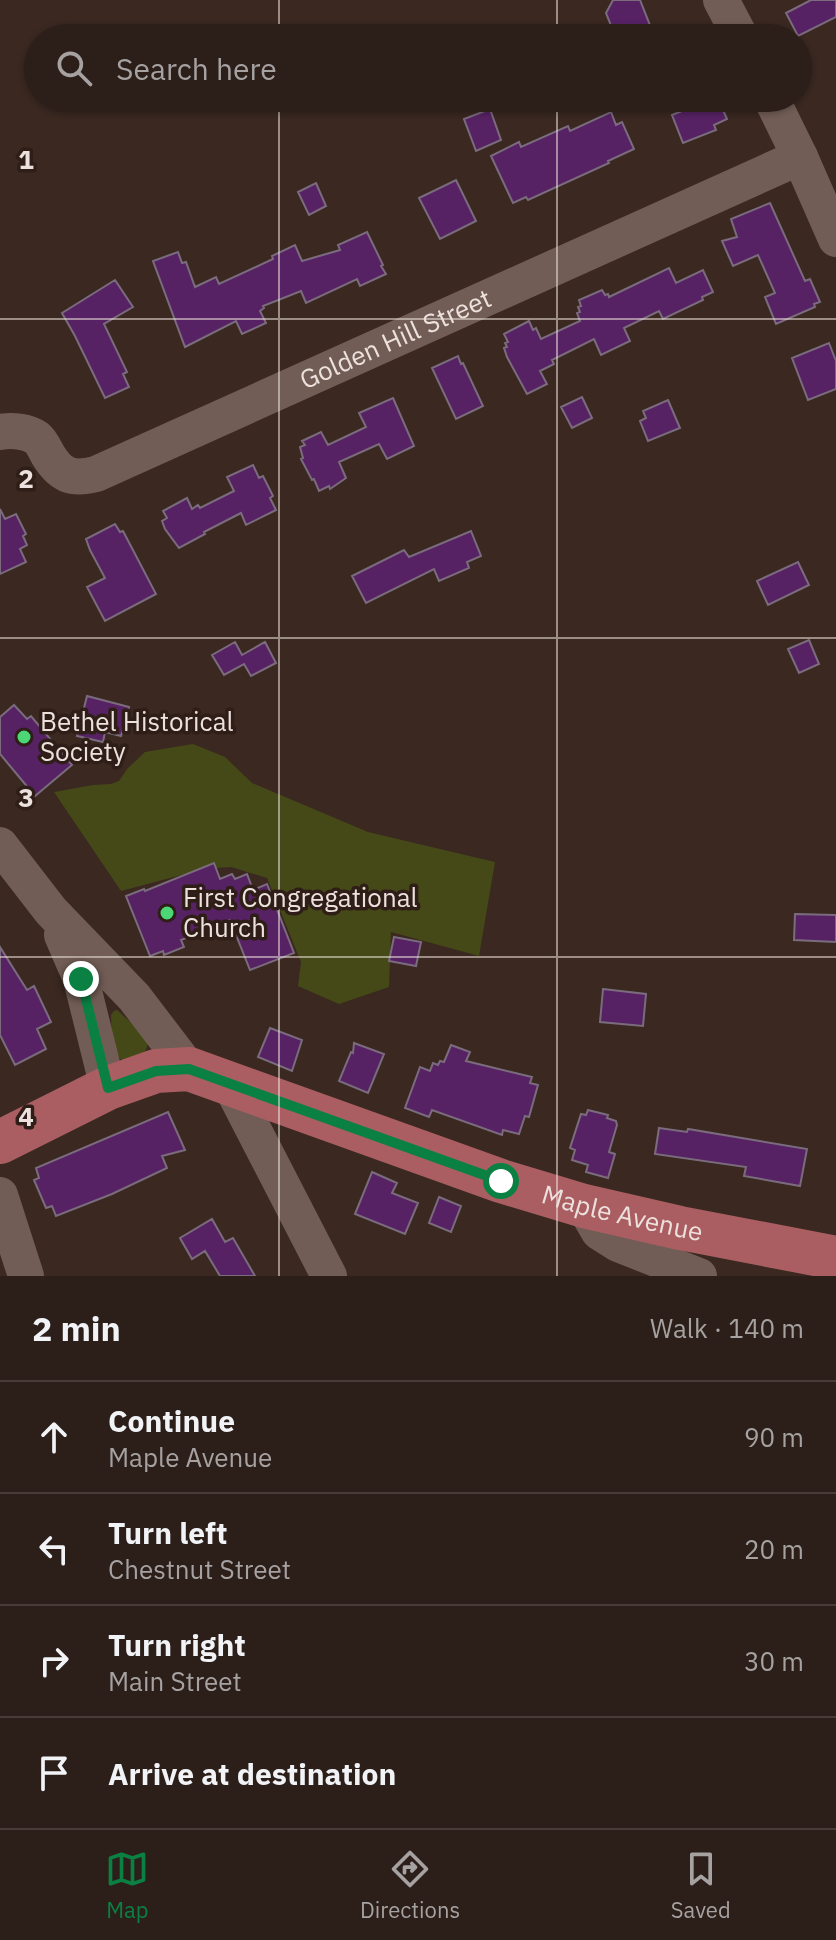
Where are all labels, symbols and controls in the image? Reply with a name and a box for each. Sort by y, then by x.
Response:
search box [24,24,812,112]
icon: search [52,46,96,90]
text: Search here [116,49,277,88]
text: 1 [18,142,34,176]
street label: Golden Hill Street [294,280,496,396]
text: 2 [18,461,34,495]
place label: Bethel Historical Society [40,704,234,768]
marker: Bethel Historical Society [15,728,33,746]
text: 3 [18,780,34,814]
place label: First Congregational Church [183,880,418,944]
marker: First Congregational Church [158,904,176,922]
route end [63,961,99,997]
text: 4 [18,1099,34,1133]
route start [483,1163,519,1199]
street label: Maple Avenue [538,1176,706,1248]
text: 2 min [32,1306,121,1350]
text: Walk · 140 m [650,1311,804,1345]
text: Continue [108,1401,235,1440]
icon: ahead [32,1415,76,1459]
text: 90 m [744,1420,804,1454]
text: Maple Avenue [108,1440,272,1474]
text: Turn left [108,1513,227,1552]
icon: left [32,1527,76,1571]
text: 20 m [744,1532,804,1566]
text: Chestnut Street [108,1552,291,1586]
text: Turn right [108,1625,246,1664]
icon: right [32,1639,76,1683]
text: 30 m [744,1644,804,1678]
text: Main Street [108,1664,242,1698]
icon: arrive [32,1751,76,1795]
text: Arrive at destination [108,1754,396,1793]
tab: Map [105,1847,149,1924]
tab: Directions [360,1847,460,1924]
tab: Saved [671,1847,731,1924]

